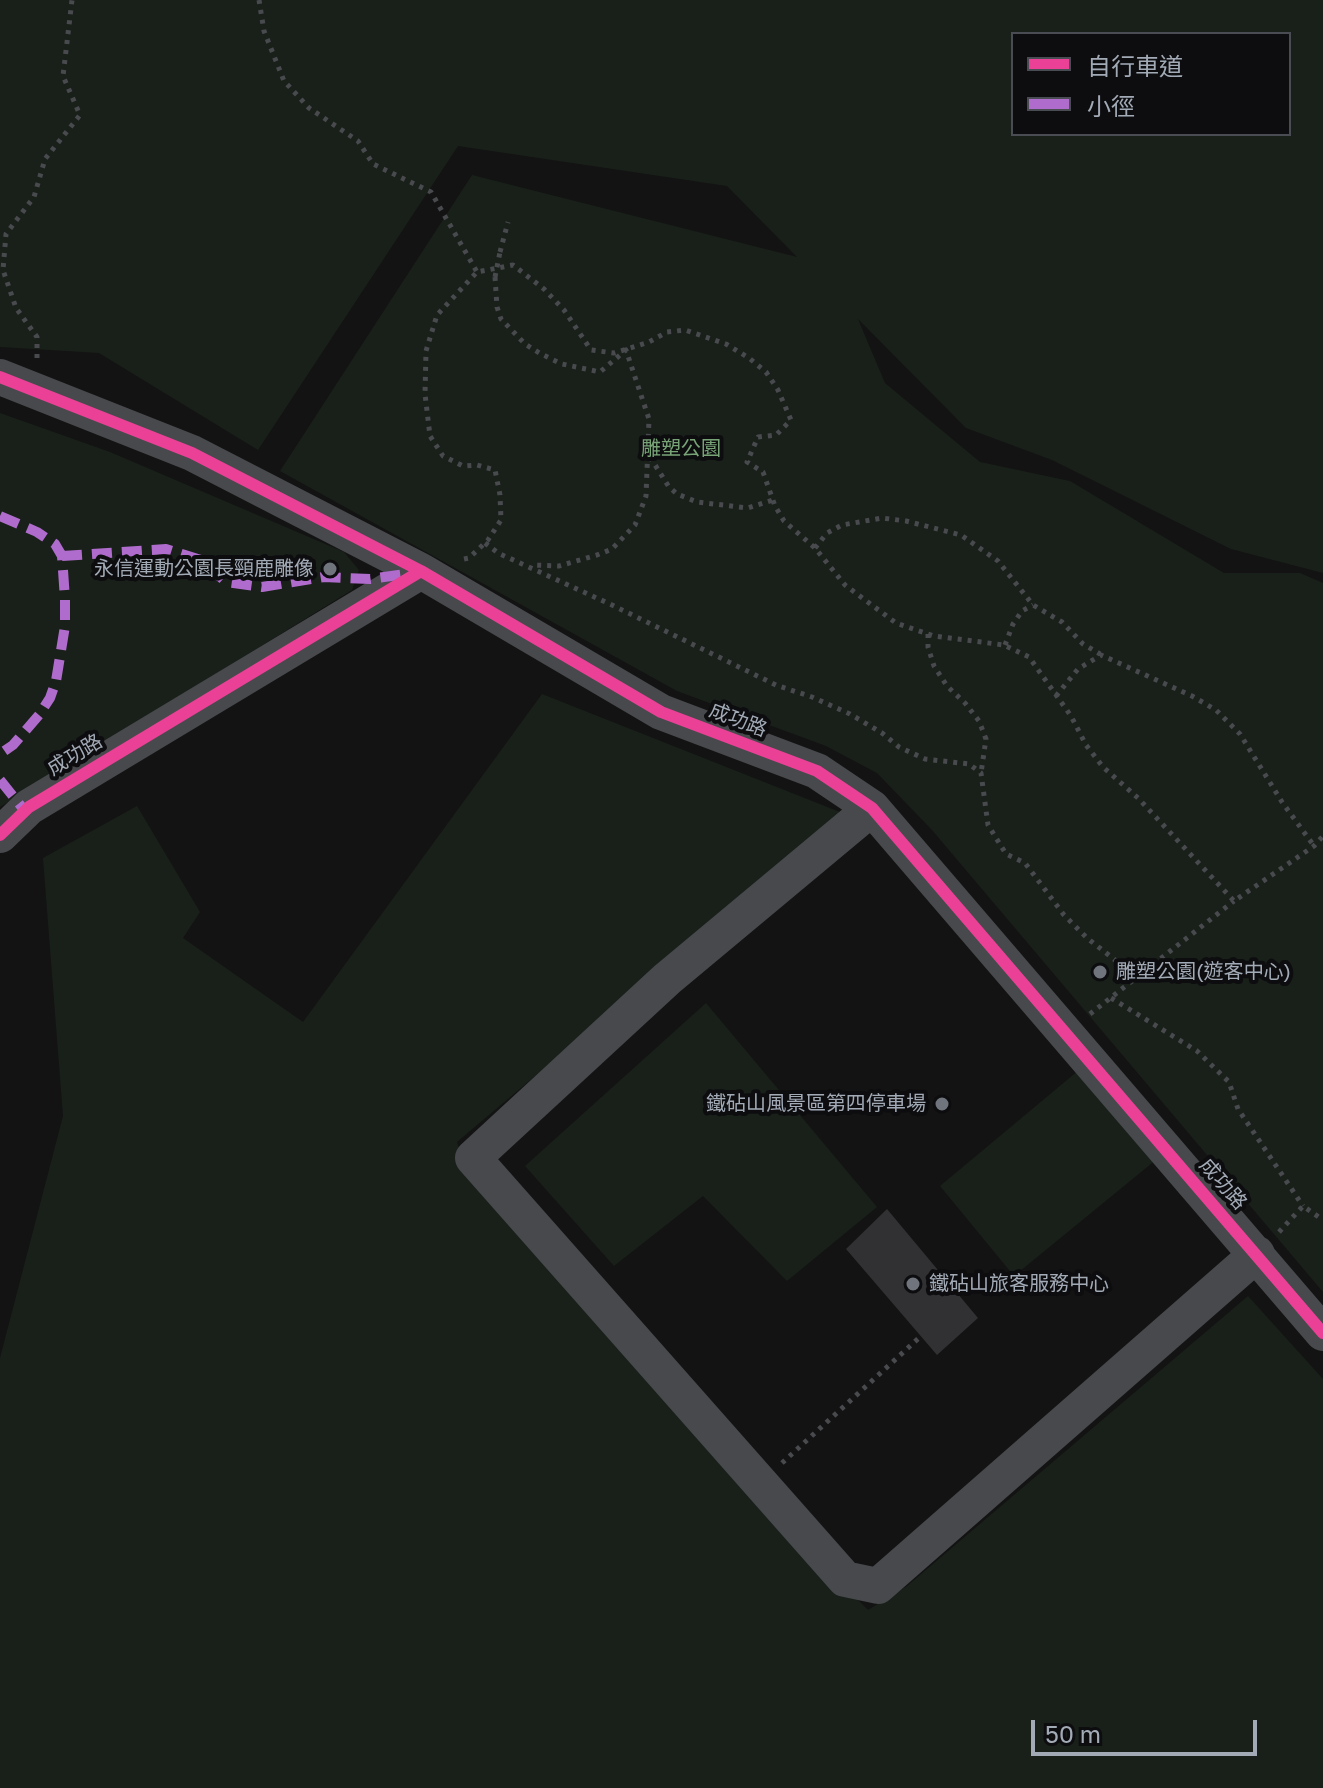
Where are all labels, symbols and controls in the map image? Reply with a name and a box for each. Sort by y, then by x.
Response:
legend [1011,32,1291,136]
text: 自行車道 [1087,51,1183,80]
text: 小徑 [1087,91,1135,120]
park label: 雕塑公園 [641,437,721,461]
place label: 永信運動公園長頸鹿雕像 [94,557,314,581]
marker: 永信運動公園長頸鹿雕像 [321,560,339,578]
street label: 成功路 [706,698,770,742]
street label: 成功路 [43,729,107,781]
place label: 雕塑公園(遊客中心) [1116,960,1291,984]
marker: 雕塑公園(遊客中心) [1091,963,1109,981]
place label: 鐵砧山風景區第四停車場 [706,1092,926,1116]
marker: 鐵砧山風景區第四停車場 [933,1095,951,1113]
street label: 成功路 [1194,1153,1252,1215]
place label: 鐵砧山旅客服務中心 [929,1272,1109,1296]
marker: 鐵砧山旅客服務中心 [904,1275,922,1293]
scale bar [1035,1704,1261,1754]
text: 50 m [1045,1719,1101,1748]

